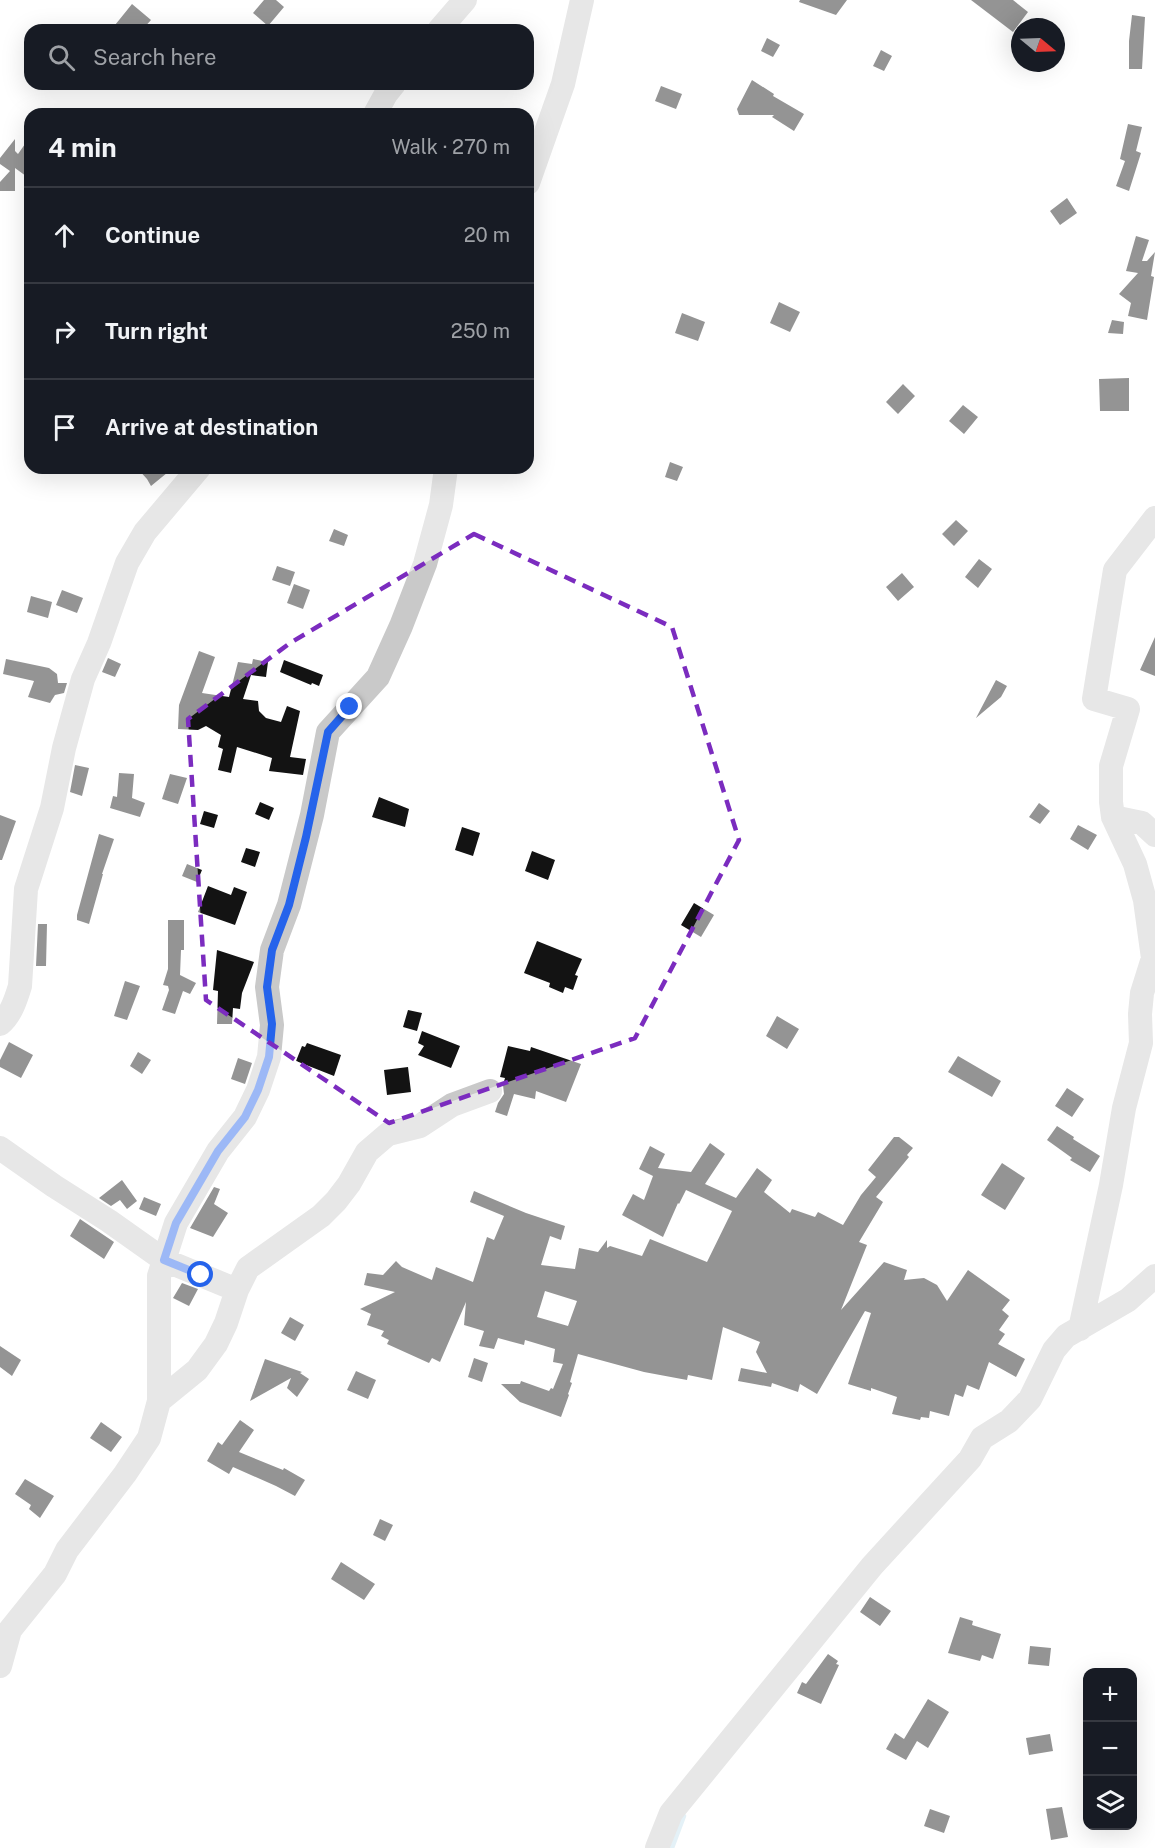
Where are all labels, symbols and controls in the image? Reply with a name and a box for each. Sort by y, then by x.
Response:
north arrow [1011,18,1065,72]
search box [24,24,534,90]
icon: search [45,41,78,74]
text: Search here [93,44,217,70]
text: 4 min [48,132,117,163]
text: Walk · 270 m [391,135,510,159]
icon: ahead [48,219,81,252]
text: Continue [105,222,200,248]
text: 20 m [464,223,510,247]
icon: right [48,315,81,348]
text: Turn right [105,318,208,344]
text: 250 m [451,319,510,343]
icon: arrive [48,411,81,444]
text: Arrive at destination [105,414,318,440]
route end [336,693,362,719]
route start [187,1261,213,1287]
map controls [1083,1668,1137,1830]
button: + [1083,1668,1137,1722]
button: − [1083,1722,1137,1776]
button: layers [1083,1776,1137,1830]

